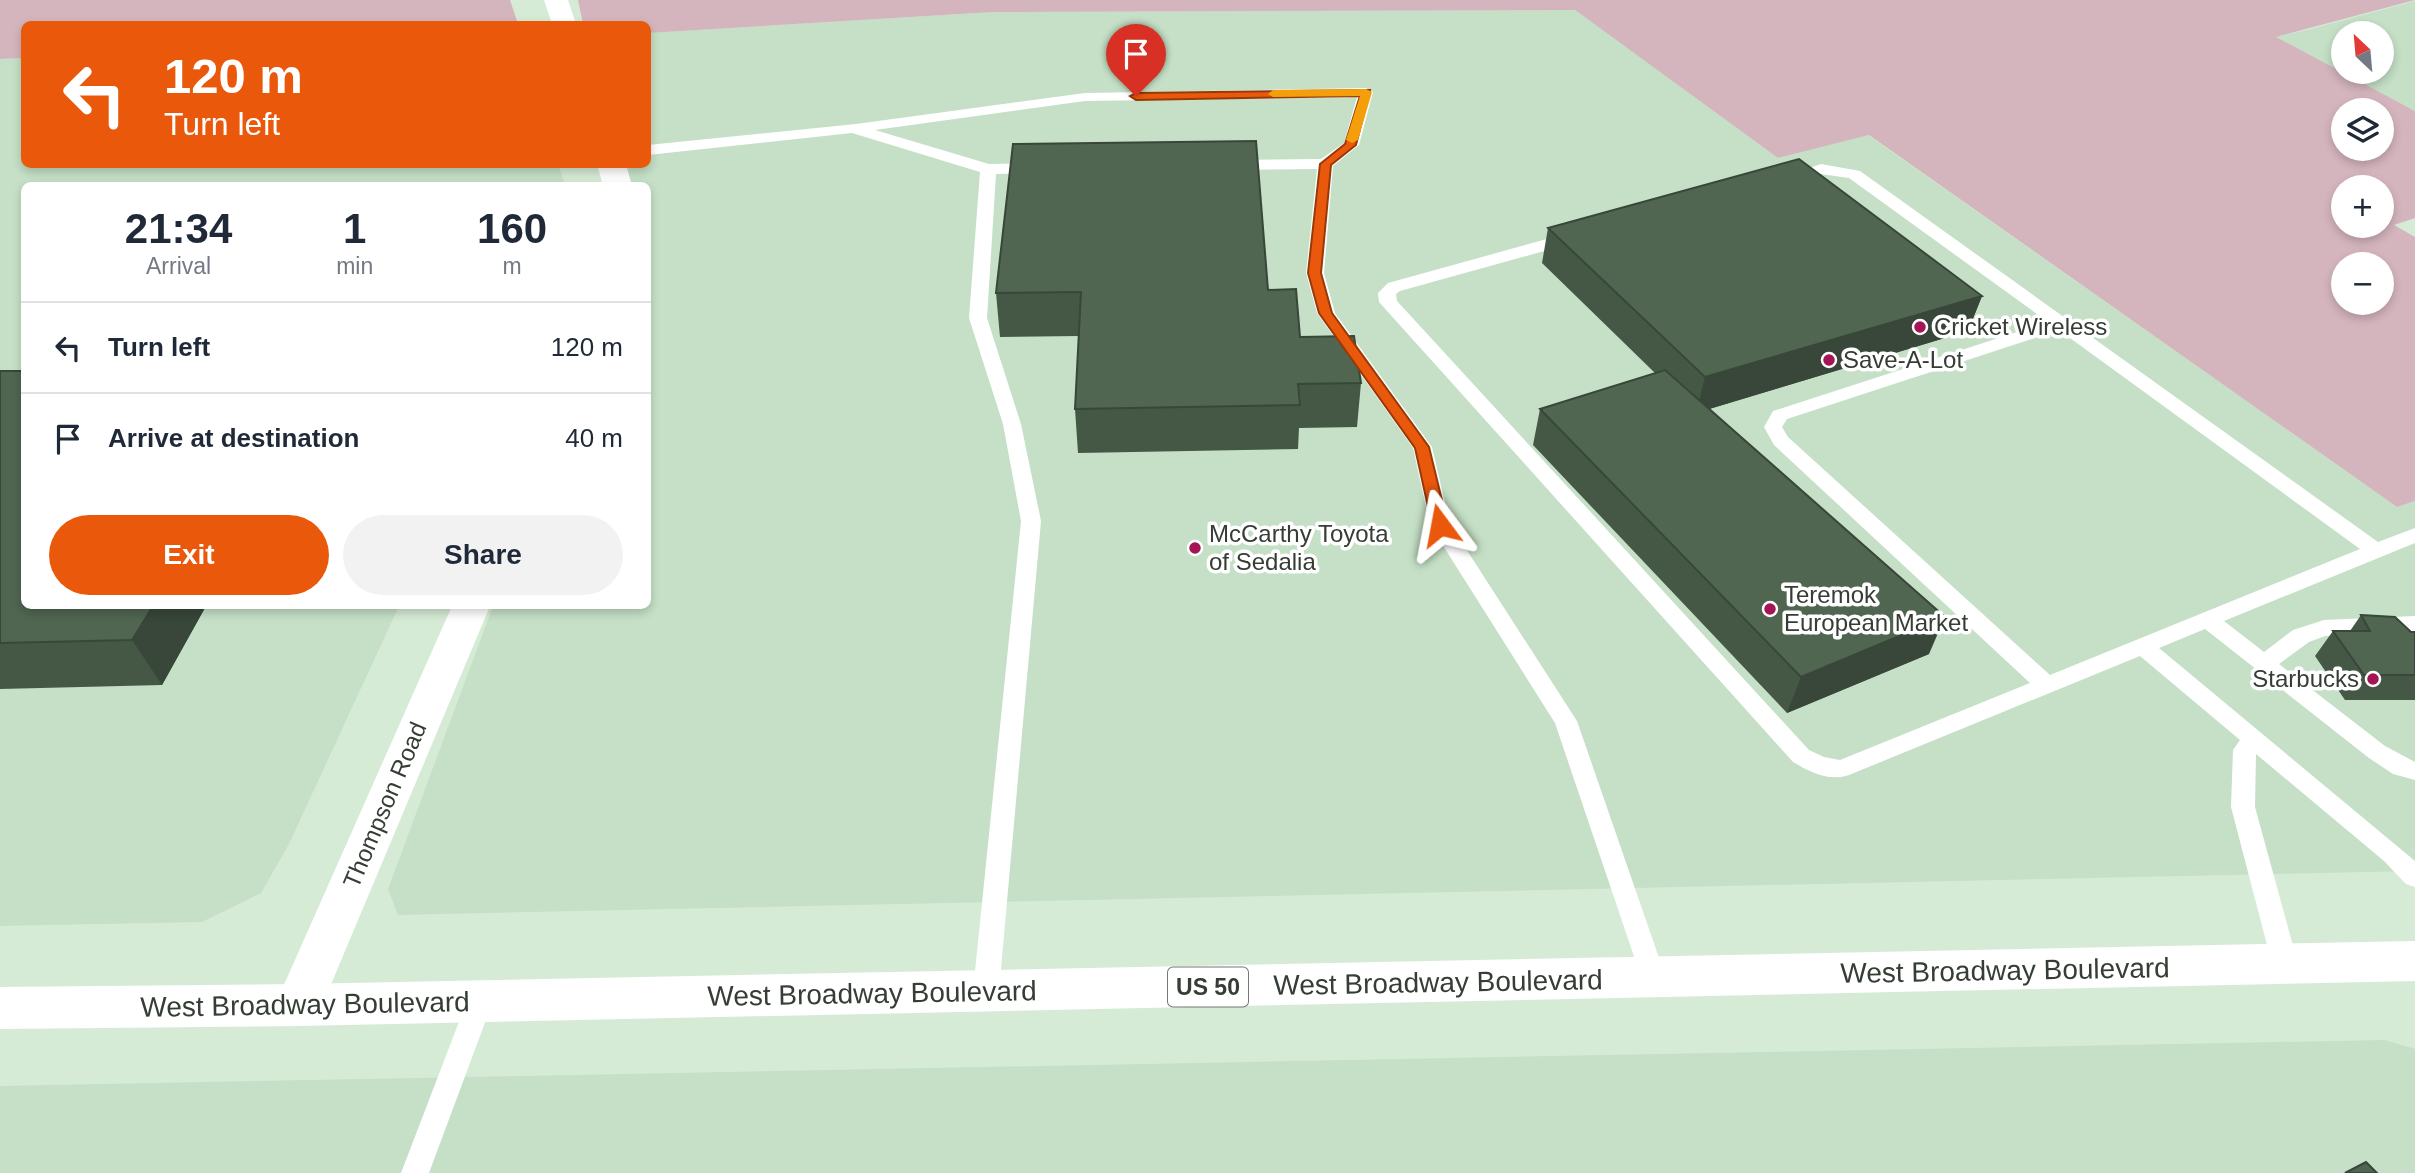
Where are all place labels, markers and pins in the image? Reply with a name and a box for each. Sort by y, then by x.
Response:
pin [1106,24,1166,96]
place label: Cricket Wireless [1934,313,2107,340]
marker: Cricket Wireless [1912,319,1928,335]
place label: Save-A-Lot [1843,346,1963,373]
marker: Save-A-Lot [1821,352,1837,368]
place label: McCarthy Toyota of Sedalia [1209,520,1389,575]
marker: McCarthy Toyota of Sedalia [1187,540,1203,556]
place label: Teremok European Market [1784,581,1968,636]
marker: Teremok European Market [1762,601,1778,617]
place label: Starbucks [2252,665,2359,692]
marker: Starbucks [2365,671,2381,687]

